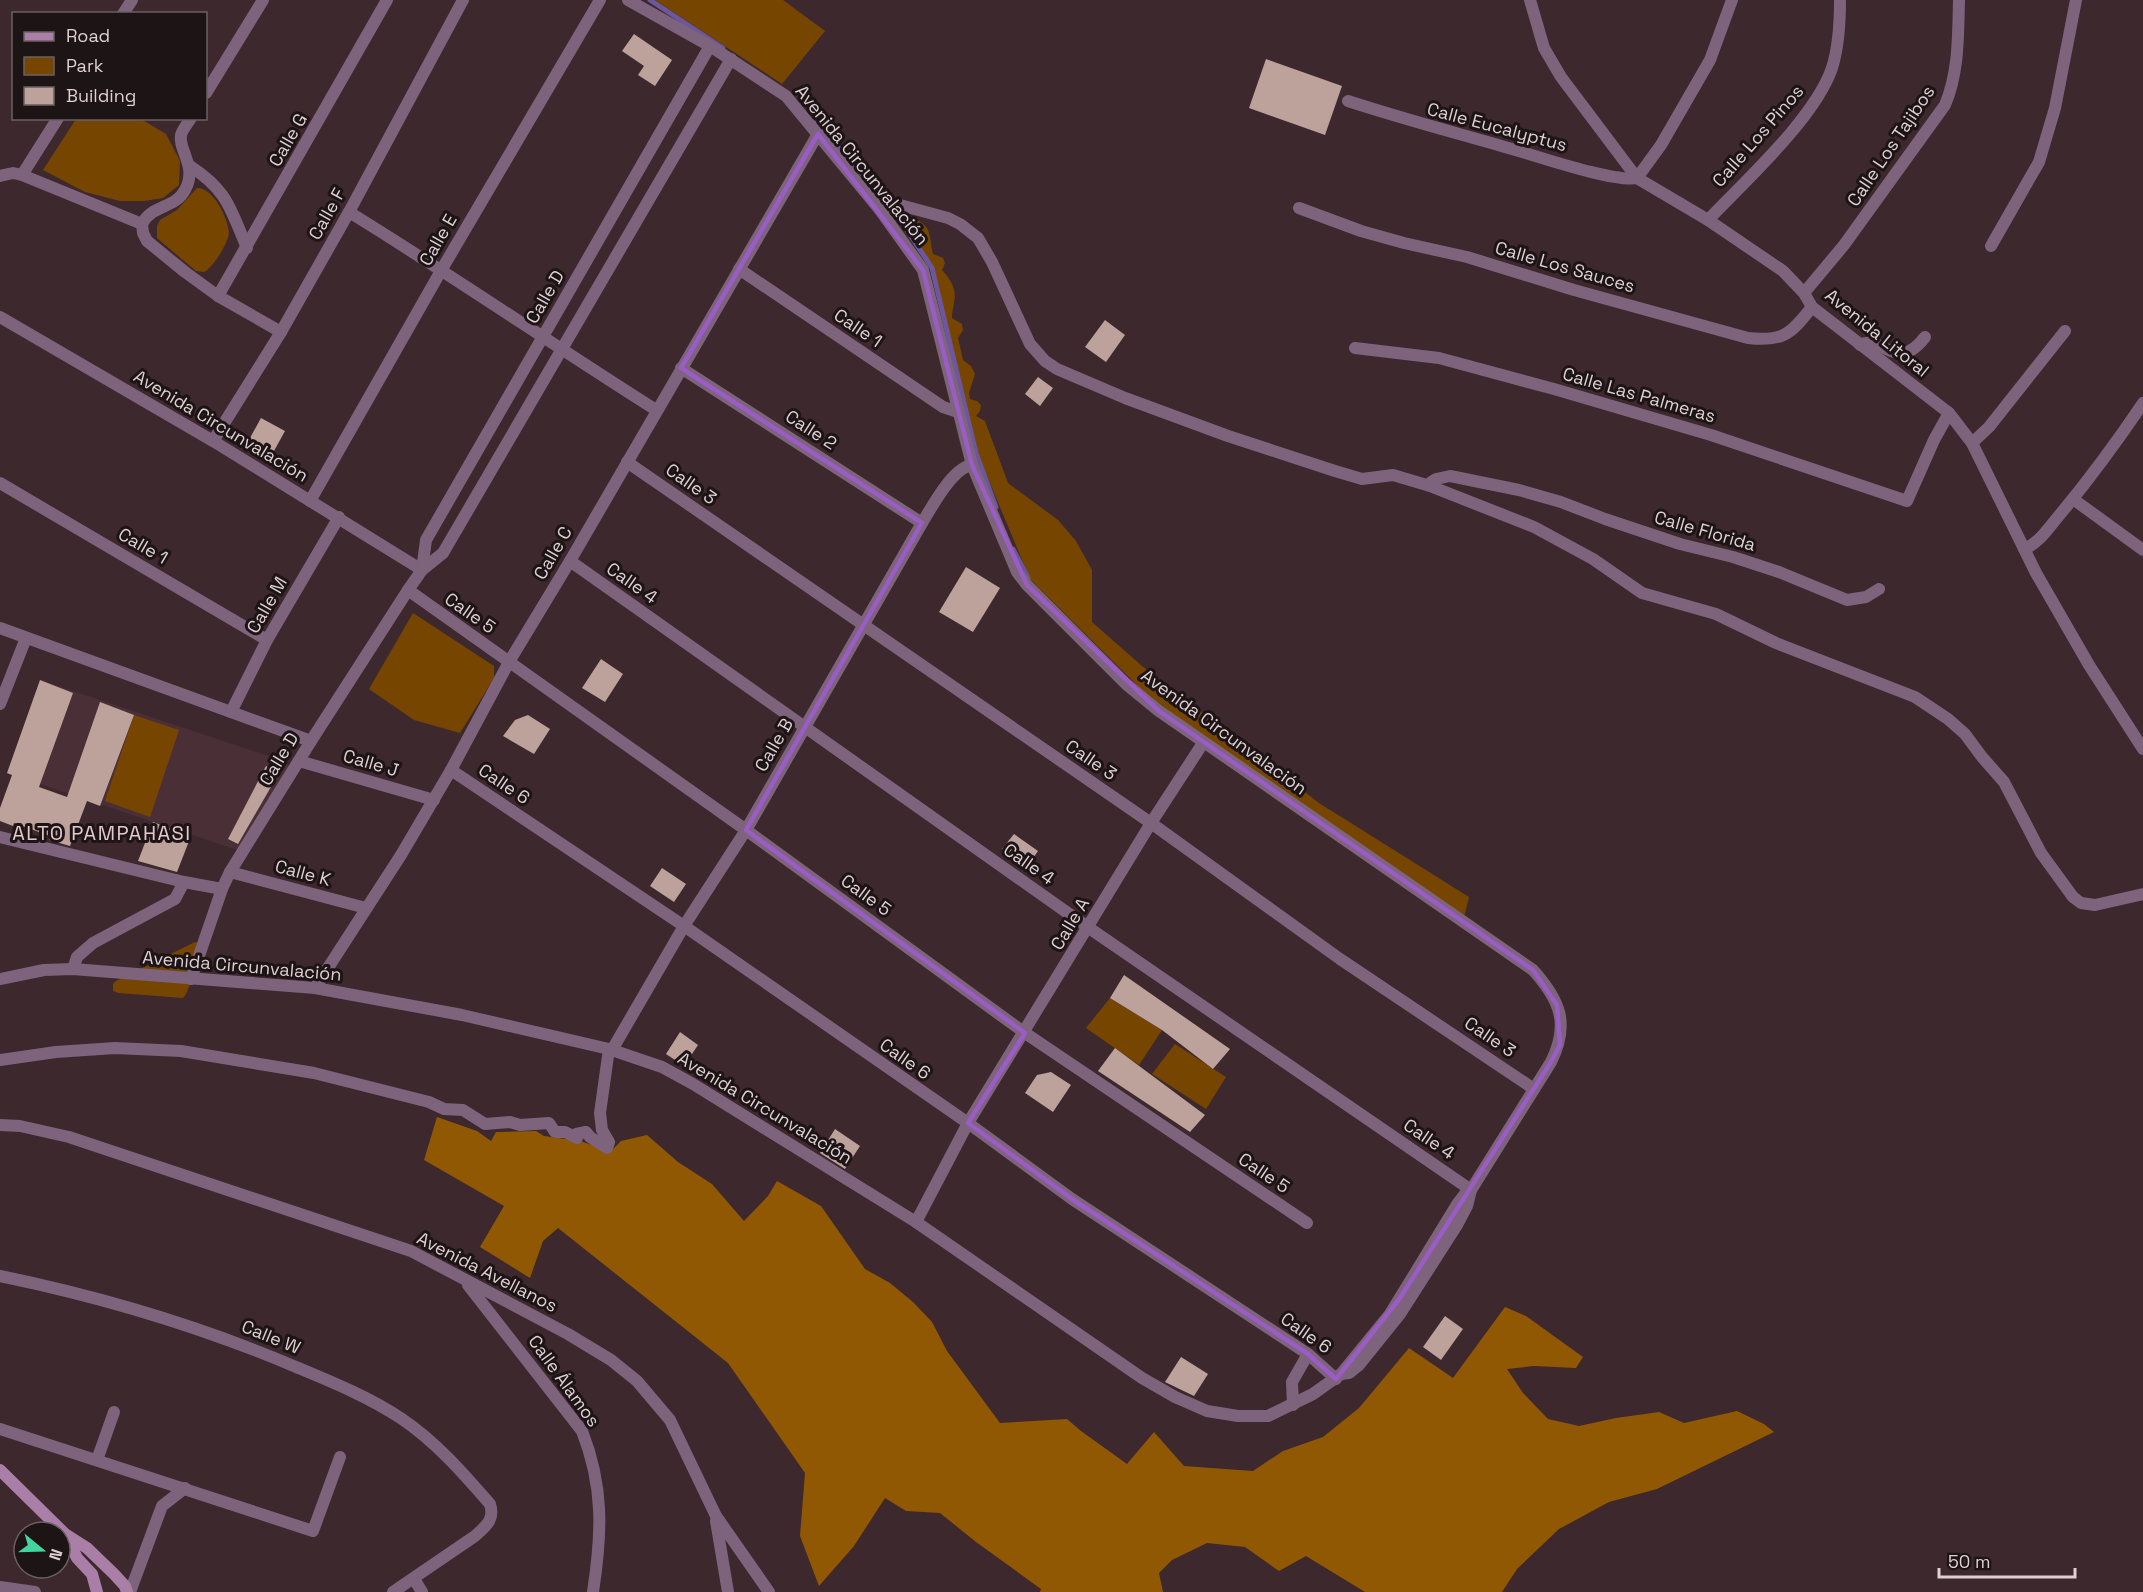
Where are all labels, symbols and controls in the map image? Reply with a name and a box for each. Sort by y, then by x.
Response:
legend [12,12,207,120]
text: Road [66,24,110,47]
text: Park [66,54,104,77]
street label: Avenida Circunvalación [791,80,934,249]
street label: Calle Los Pinos [1707,80,1808,191]
street label: Calle Los Tajibos [1842,81,1940,211]
text: Building [66,84,136,107]
street label: Calle Eucalyptus [1425,97,1570,156]
street label: Calle G [263,109,312,171]
street label: Calle F [303,184,350,244]
street label: Calle E [414,210,462,270]
street label: Calle Los Sauces [1493,236,1638,297]
street label: Calle D [520,266,569,328]
street label: Avenida Litoral [1820,284,1934,382]
street label: Calle 1 [830,303,887,352]
street label: Calle Las Palmeras [1560,362,1718,427]
street label: Avenida Circunvalación [130,364,313,487]
street label: Calle 2 [781,404,841,455]
street label: Calle 3 [661,458,721,509]
street label: Calle Florida [1652,505,1758,556]
street label: Calle 1 [114,522,172,569]
street label: Calle C [528,522,577,583]
street label: Calle 4 [602,557,662,608]
street label: Calle M [241,572,292,637]
street label: Calle 5 [440,587,500,638]
street label: Avenida Circunvalación [1137,664,1312,800]
street label: Calle B [749,714,798,776]
street label: Calle D [254,728,303,790]
street label: Calle 3 [1061,734,1121,785]
street label: Calle J [341,744,402,781]
street label: Calle 6 [474,758,534,809]
district label: ALTO PAMPAHASI [12,820,192,846]
street label: Calle 4 [999,838,1059,889]
street label: Calle K [273,854,334,891]
street label: Calle 5 [837,869,896,921]
street label: Calle A [1045,893,1094,954]
street label: Avenida Circunvalación [142,945,342,986]
street label: Calle 3 [1460,1011,1520,1062]
street label: Calle 6 [875,1033,935,1084]
street label: Avenida Circunvalación [674,1046,857,1169]
street label: Calle 4 [1399,1113,1459,1164]
street label: Calle 5 [1234,1147,1294,1198]
street label: Avenida Avellanos [413,1226,561,1317]
street label: Calle 6 [1276,1307,1336,1358]
street label: Calle W [238,1314,304,1359]
street label: Calle Álamos [523,1330,605,1431]
north arrow [12,1520,72,1580]
scale bar [1939,1541,2076,1579]
text: N [44,1546,67,1563]
text: 50 m [1948,1550,1990,1573]

